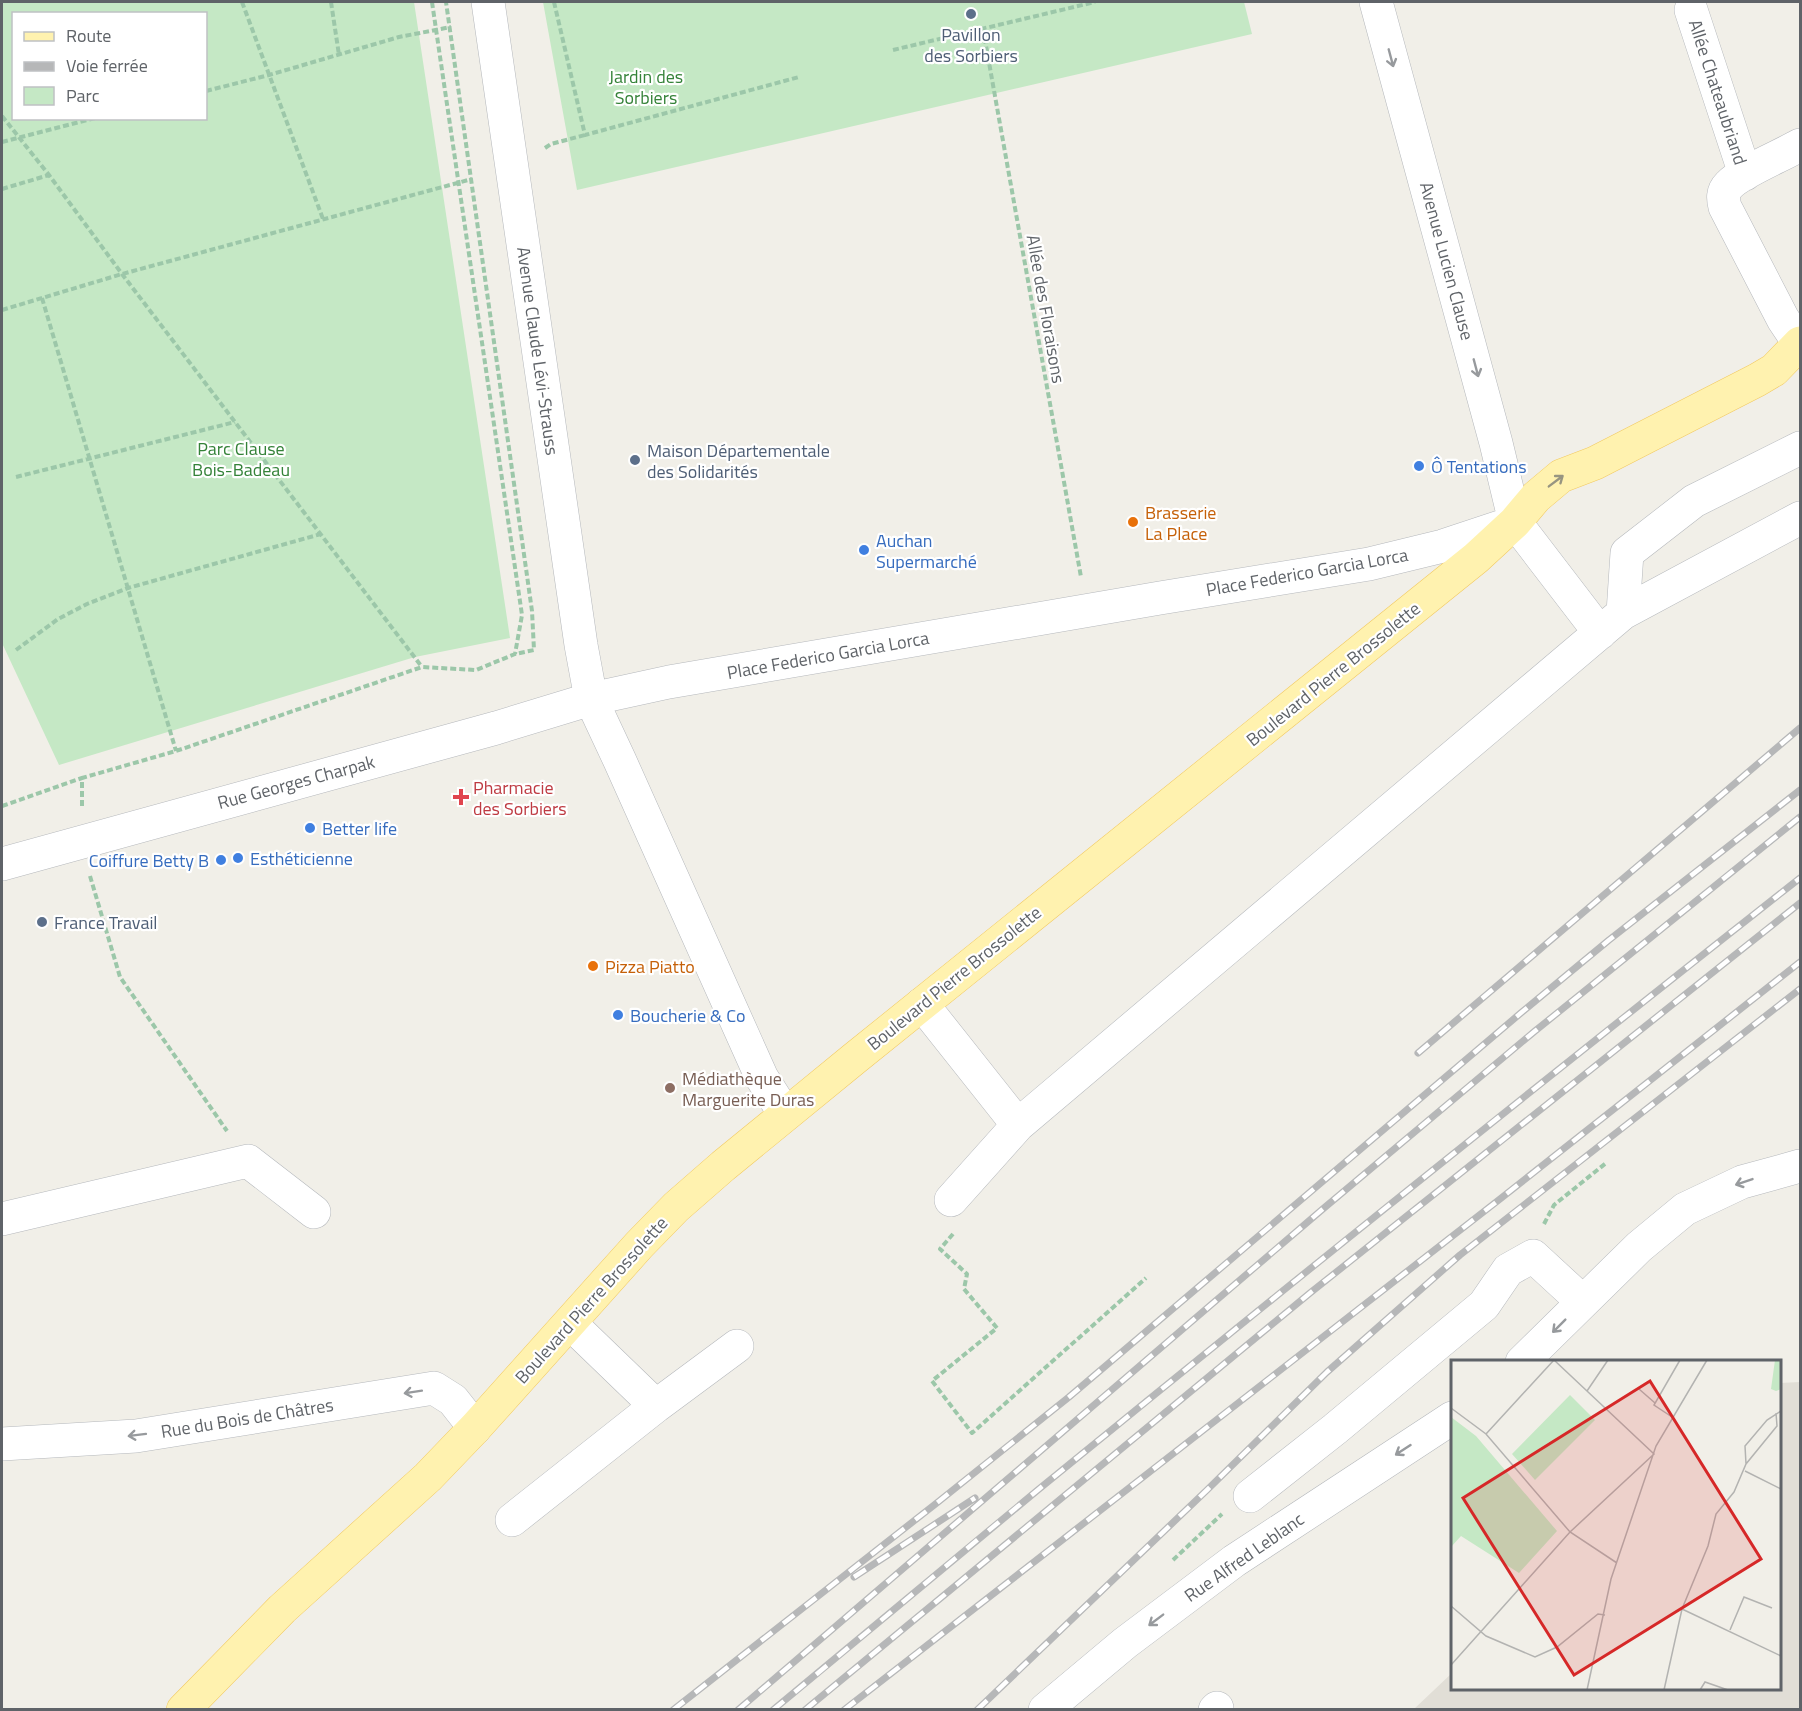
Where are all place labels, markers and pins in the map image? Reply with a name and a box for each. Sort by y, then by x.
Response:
marker: Pavillon des Sorbiers [964,7,978,21]
place label: Pavillon des Sorbiers [924,21,1018,69]
place label: Maison Départementale des Solidarités [647,437,830,485]
marker: Maison Départementale des Solidarités [628,453,642,467]
place label: Ô Tentations [1431,453,1527,480]
marker: Ô Tentations [1412,459,1426,473]
place label: Brasserie La Place [1145,499,1216,547]
marker: Brasserie La Place [1126,515,1140,529]
place label: Auchan Supermarché [876,527,977,575]
marker: Auchan Supermarché [857,543,871,557]
place label: Pharmacie des Sorbiers [473,774,567,822]
marker: Pharmacie des Sorbiers [454,790,468,804]
place label: Better life [322,815,397,842]
marker: Better life [303,821,317,835]
place label: Esthéticienne [250,845,353,872]
place label: Coiffure Betty B [89,847,209,874]
marker: Esthéticienne [231,851,245,865]
marker: Coiffure Betty B [214,853,228,867]
place label: France Travail [54,909,158,936]
marker: France Travail [35,915,49,929]
place label: Pizza Piatto [605,953,695,980]
marker: Pizza Piatto [586,959,600,973]
place label: Boucherie & Co [630,1002,745,1029]
marker: Boucherie & Co [611,1008,625,1022]
place label: Médiathèque Marguerite Duras [682,1065,814,1113]
marker: Médiathèque Marguerite Duras [663,1081,677,1095]

